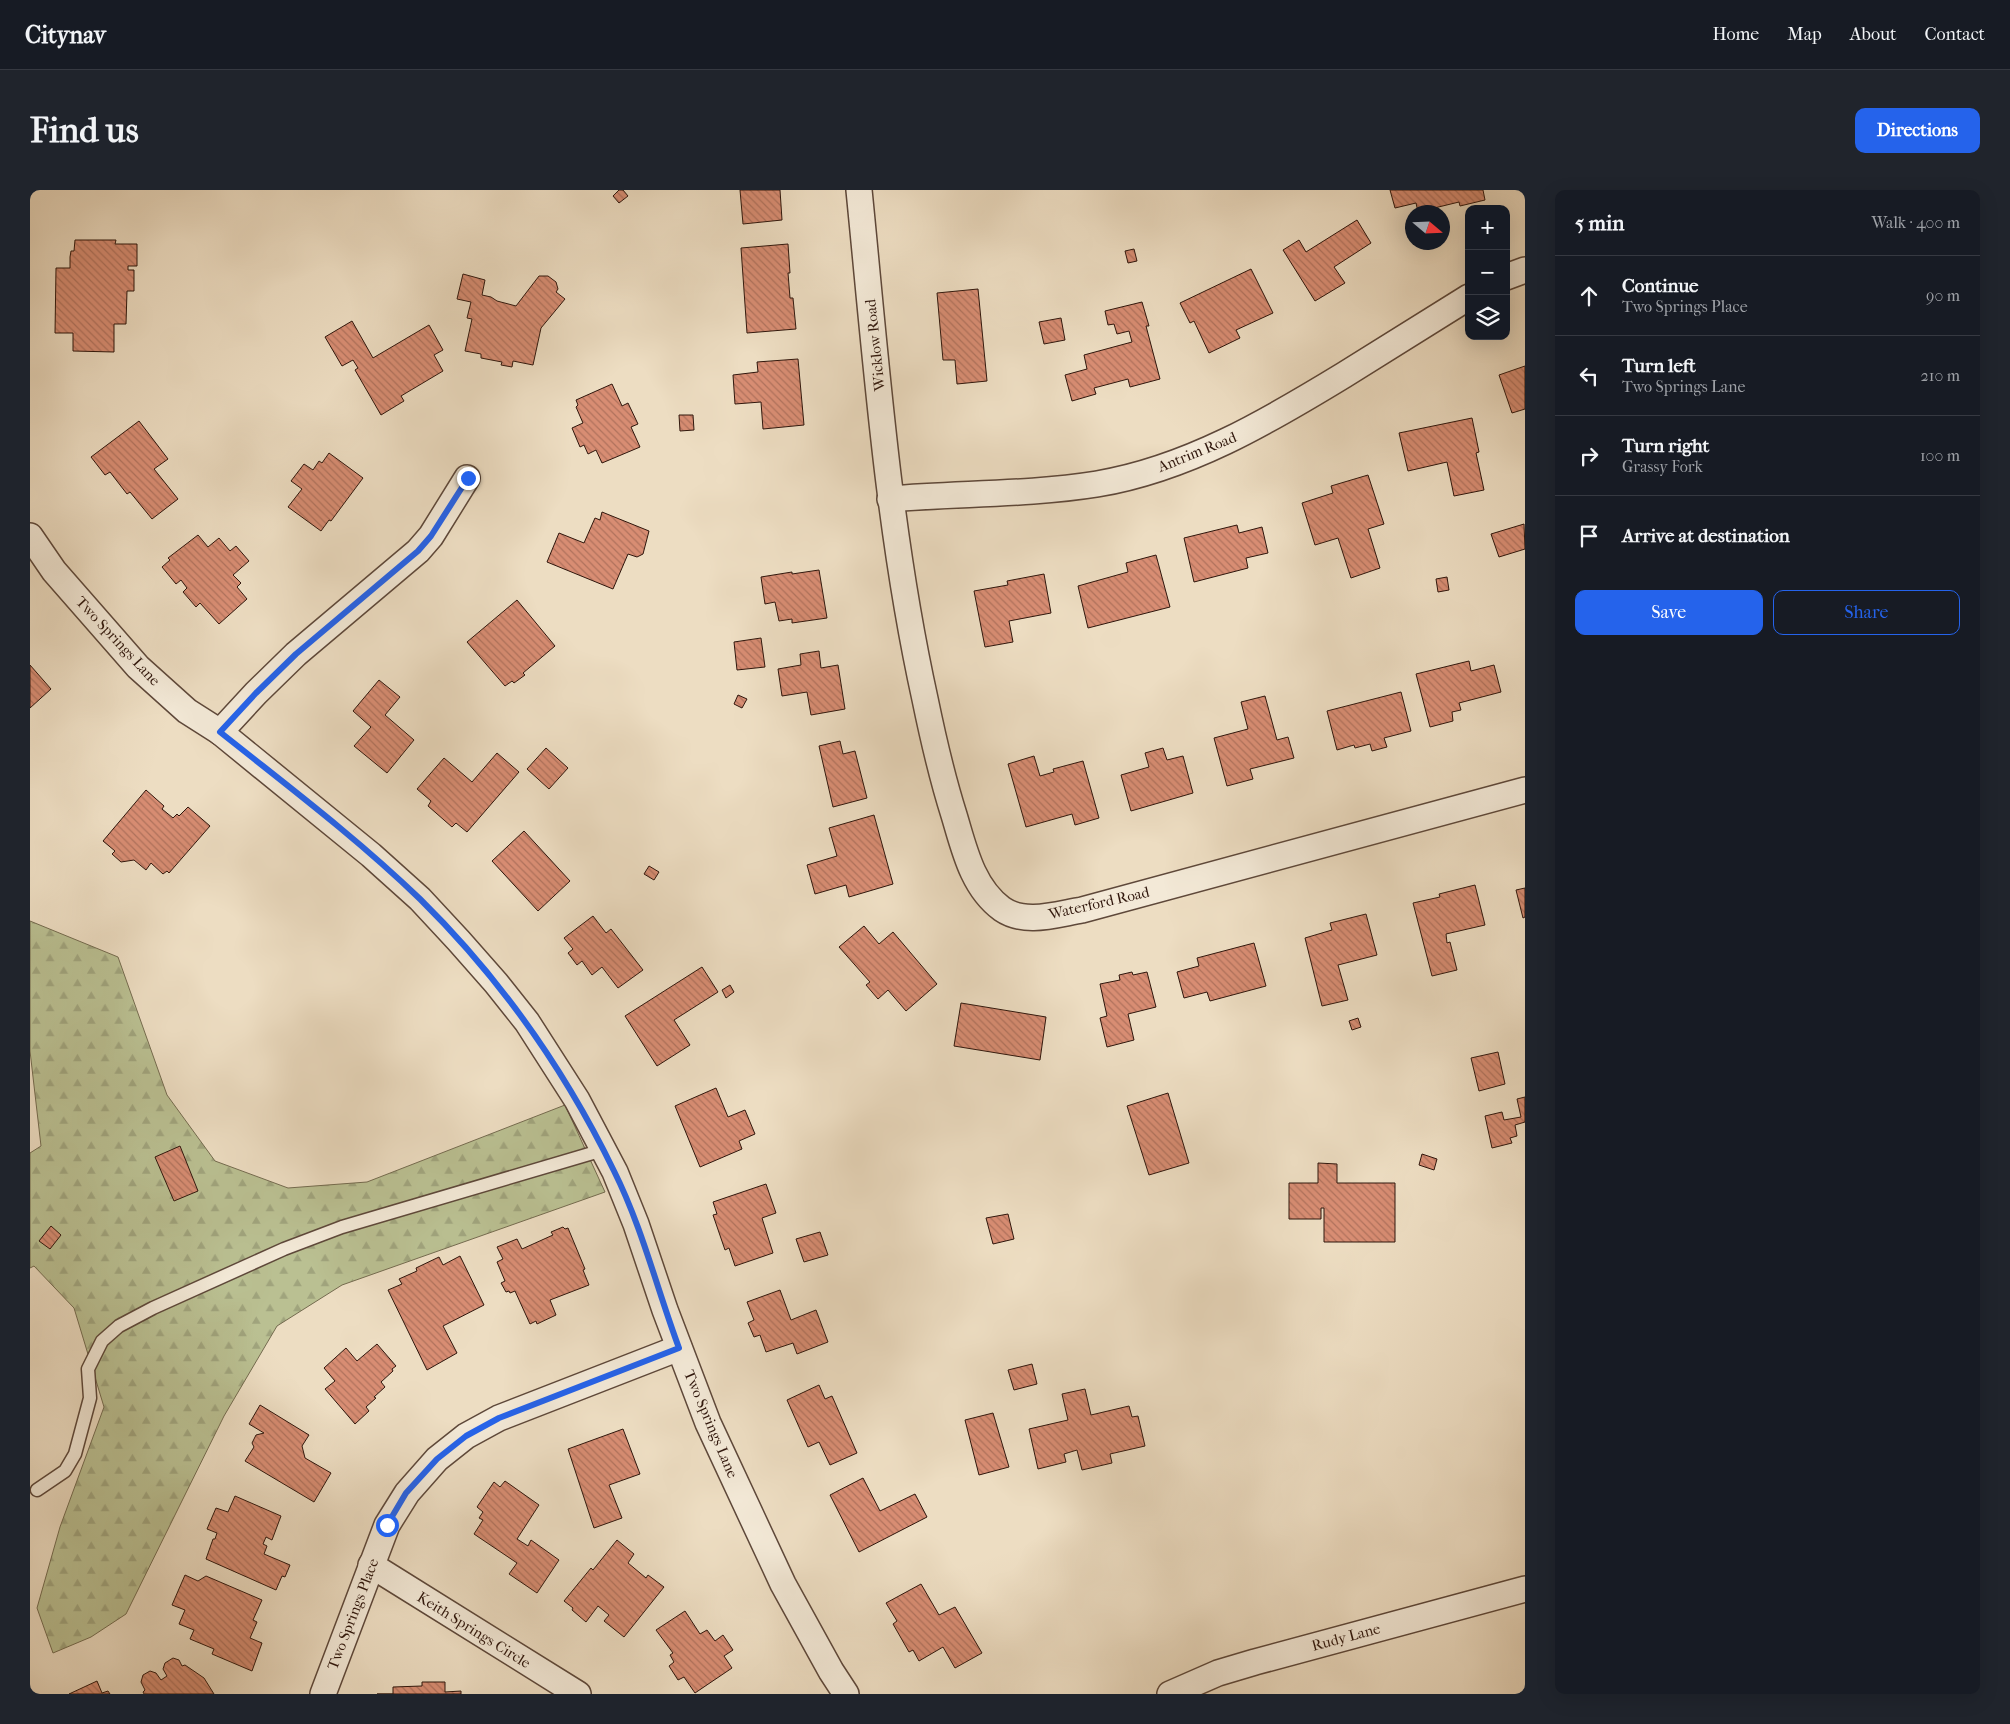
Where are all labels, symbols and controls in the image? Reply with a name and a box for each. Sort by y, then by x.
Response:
text: Citynav [25,21,106,49]
text: Home [1712,24,1759,45]
text: Map [1787,24,1822,45]
text: About [1850,24,1896,45]
text: Contact [1924,24,1985,45]
button: Directions [1855,108,1980,153]
text: Find us [30,110,139,151]
north arrow [1405,205,1450,250]
map controls [1465,205,1510,340]
button: + [1465,205,1510,250]
text: 5 min [1575,211,1624,235]
text: Walk · 400 m [1871,213,1960,232]
button: − [1465,250,1510,295]
text: Continue [1622,275,1698,297]
icon: ahead [1575,282,1603,310]
text: 90 m [1926,286,1960,305]
button: layers [1465,295,1510,340]
street label: Wicklow Road [861,297,889,393]
text: Two Springs Place [1622,297,1748,316]
text: Turn left [1622,355,1696,377]
icon: left [1575,362,1603,390]
text: 210 m [1921,366,1960,385]
text: Two Springs Lane [1622,377,1745,396]
street label: Antrim Road [1154,428,1240,476]
text: Turn right [1622,435,1709,457]
icon: right [1575,442,1603,470]
text: 100 m [1920,446,1960,465]
text: Grassy Fork [1622,457,1703,476]
route end [457,467,480,490]
icon: arrive [1575,522,1603,550]
text: Arrive at destination [1622,525,1790,547]
button: Save [1575,590,1763,635]
button: Share [1773,590,1960,635]
street label: Two Springs Lane [72,593,164,690]
street label: Waterford Road [1046,882,1152,924]
street label: Two Springs Lane [680,1367,742,1481]
route start [376,1514,399,1537]
street label: Two Springs Place [324,1555,383,1672]
street label: Keith Springs Circle [414,1588,534,1672]
street label: Rudy Lane [1310,1619,1383,1655]

